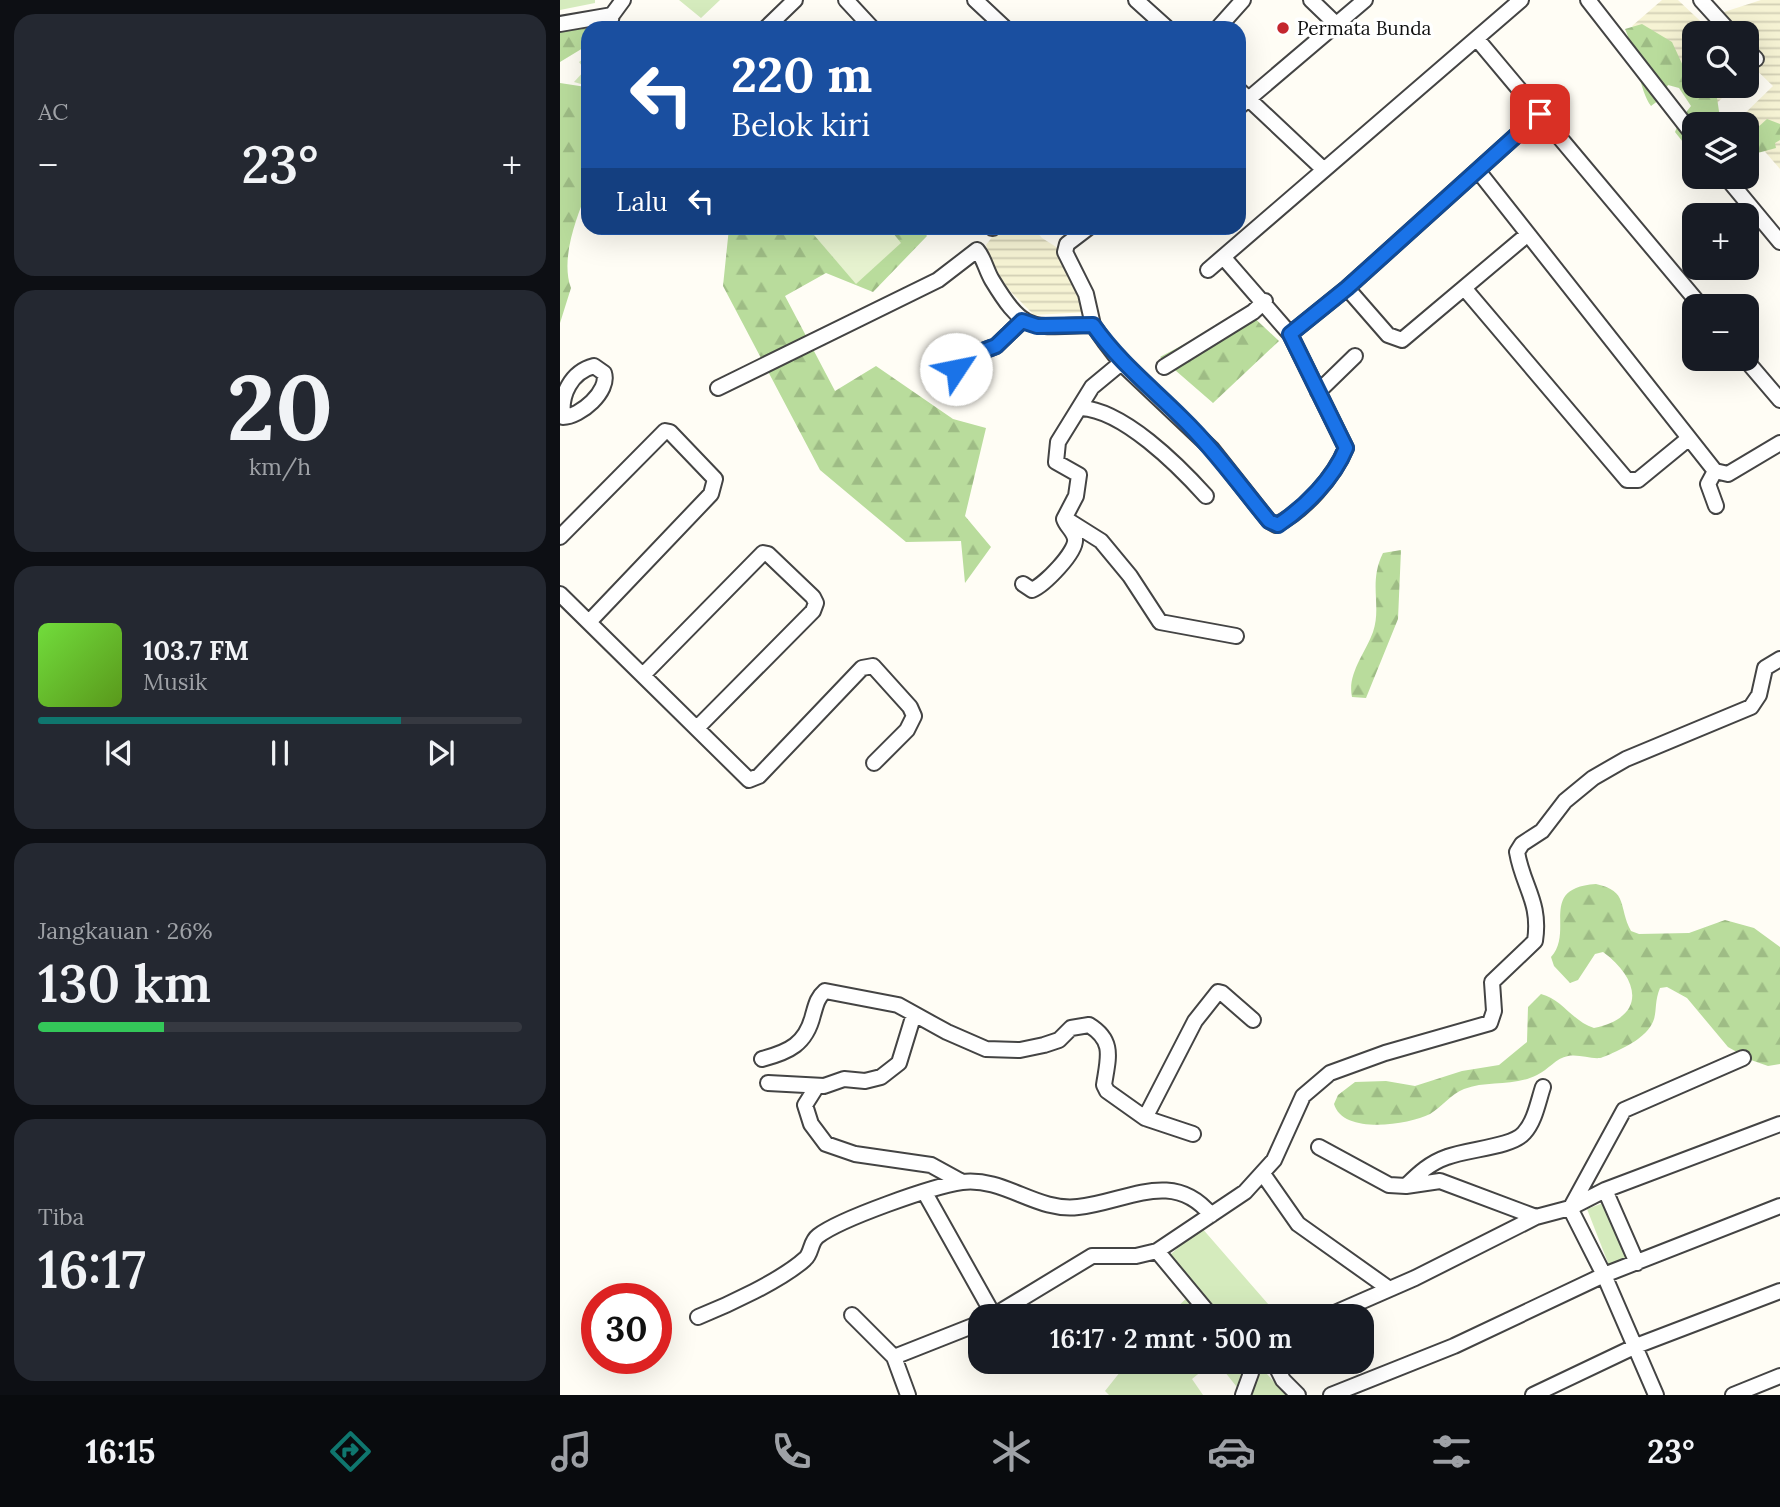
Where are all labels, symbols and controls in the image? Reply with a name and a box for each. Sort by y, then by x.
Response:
place label: Permata Bunda [1297,16,1432,40]
marker: Permata Bunda [1275,20,1291,36]
map controls [1682,21,1759,371]
button: search [1682,21,1759,98]
text: 220 m [731,43,872,105]
icon: left [616,49,707,140]
pin [1510,84,1570,144]
icon: arrive [1521,95,1559,133]
text: AC [38,97,68,126]
text: Belok kiri [731,104,870,145]
button: layers [1682,112,1759,189]
text: 23° [242,131,318,197]
text: − [38,141,58,189]
text: + [502,141,522,189]
icon: left [682,182,720,220]
text: Lalu [616,185,668,218]
button: + [1682,203,1759,280]
button: − [1682,294,1759,371]
position arrow [919,332,993,406]
text: 20 [227,348,333,465]
text: km/h [249,452,311,481]
text: 103.7 FM [143,634,249,667]
text: Musik [143,667,207,696]
icon: previous [100,734,138,772]
icon: pause [261,734,299,772]
icon: next [422,734,460,772]
text: Jangkauan · 26% [38,916,212,945]
text: 130 km [38,950,211,1016]
text: Tiba [38,1202,84,1231]
text: 16:17 [38,1236,146,1302]
speed limit sign: 30 [581,1283,672,1374]
text: 16:17 · 2 mnt · 500 m [1050,1322,1292,1355]
icon: directions [326,1427,375,1476]
icon: music [547,1427,596,1476]
icon: phone [767,1427,816,1476]
icon: climate [987,1427,1036,1476]
icon: car [1207,1427,1256,1476]
icon: filters [1427,1427,1476,1476]
text: 16:15 [86,1431,155,1472]
text: 23° [1647,1431,1694,1472]

